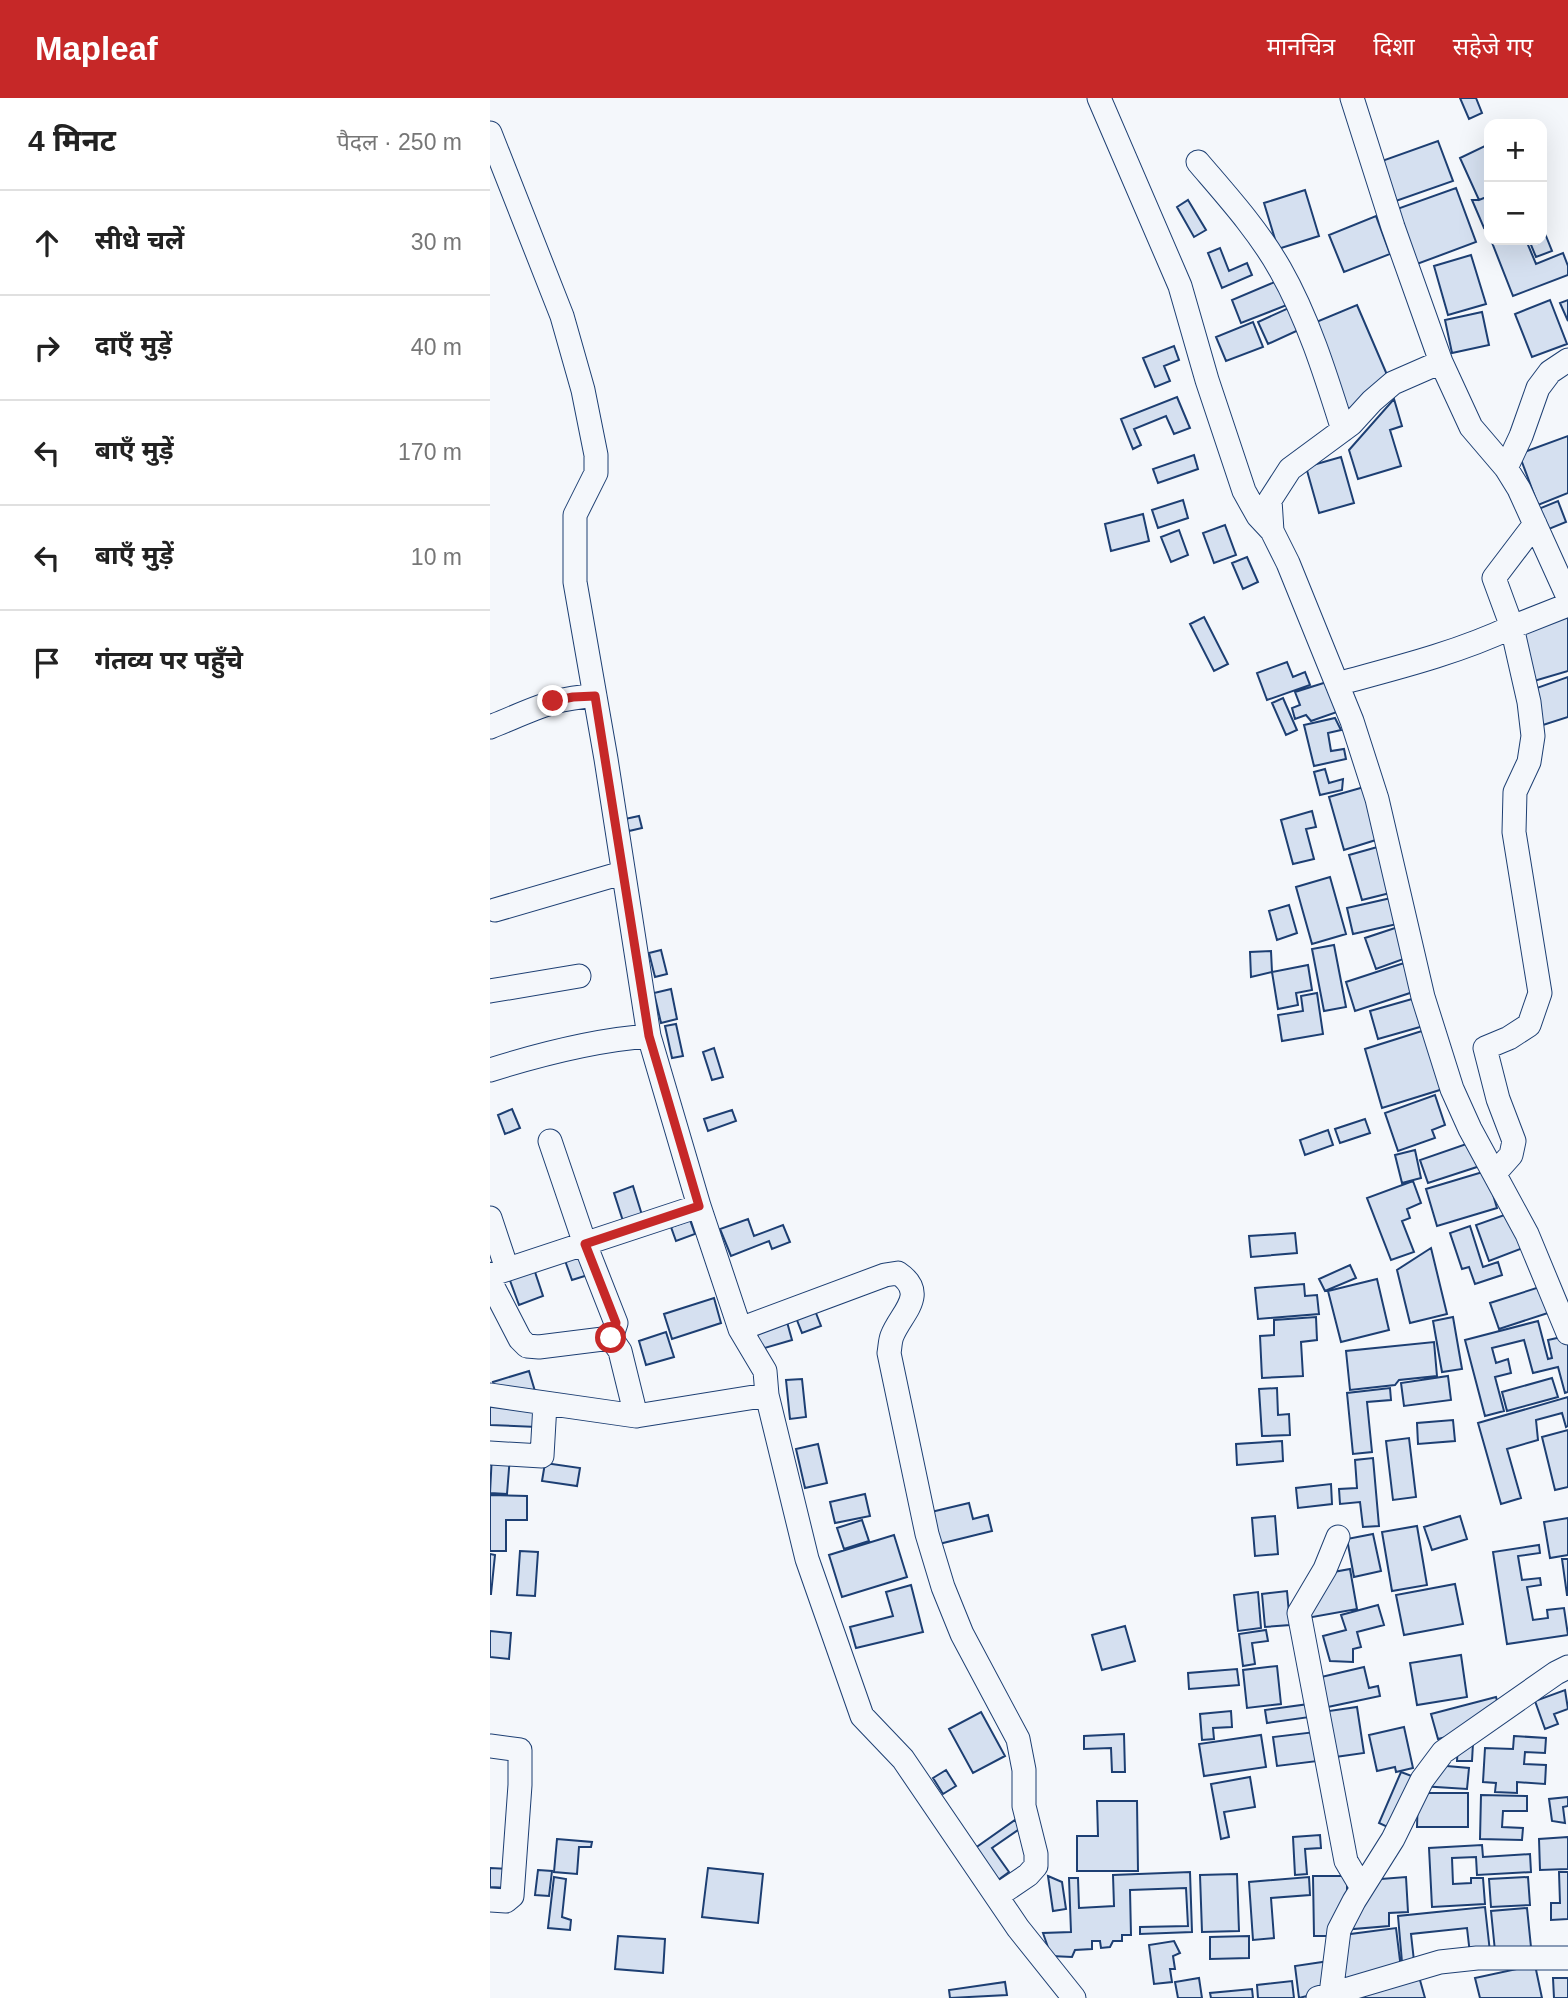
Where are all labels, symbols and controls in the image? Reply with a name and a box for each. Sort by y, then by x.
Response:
text: Mapleaf [35,30,158,67]
text: मानचित्र [1267,33,1335,60]
text: दिशा [1373,33,1415,60]
text: सहेजे गए [1453,33,1533,60]
map controls [1484,119,1547,245]
button: + [1484,119,1547,182]
text: 4 मिनट [28,124,116,157]
text: पैदल · 250 m [337,129,462,155]
button: − [1484,182,1547,245]
icon: ahead [28,224,66,262]
text: सीधे चलें [95,225,184,255]
text: 30 m [411,229,462,255]
icon: right [28,329,66,367]
text: दाएँ मुड़ें [95,330,172,360]
text: 40 m [411,334,462,360]
icon: left [28,434,66,472]
text: बाएँ मुड़ें [95,435,174,465]
text: 170 m [398,439,462,465]
icon: left [28,539,66,577]
text: बाएँ मुड़ें [95,540,174,570]
text: 10 m [411,544,462,570]
icon: arrive [28,644,66,682]
text: गंतव्य पर पहुँचे [95,645,243,675]
route end [537,685,568,716]
route start [595,1322,626,1353]

